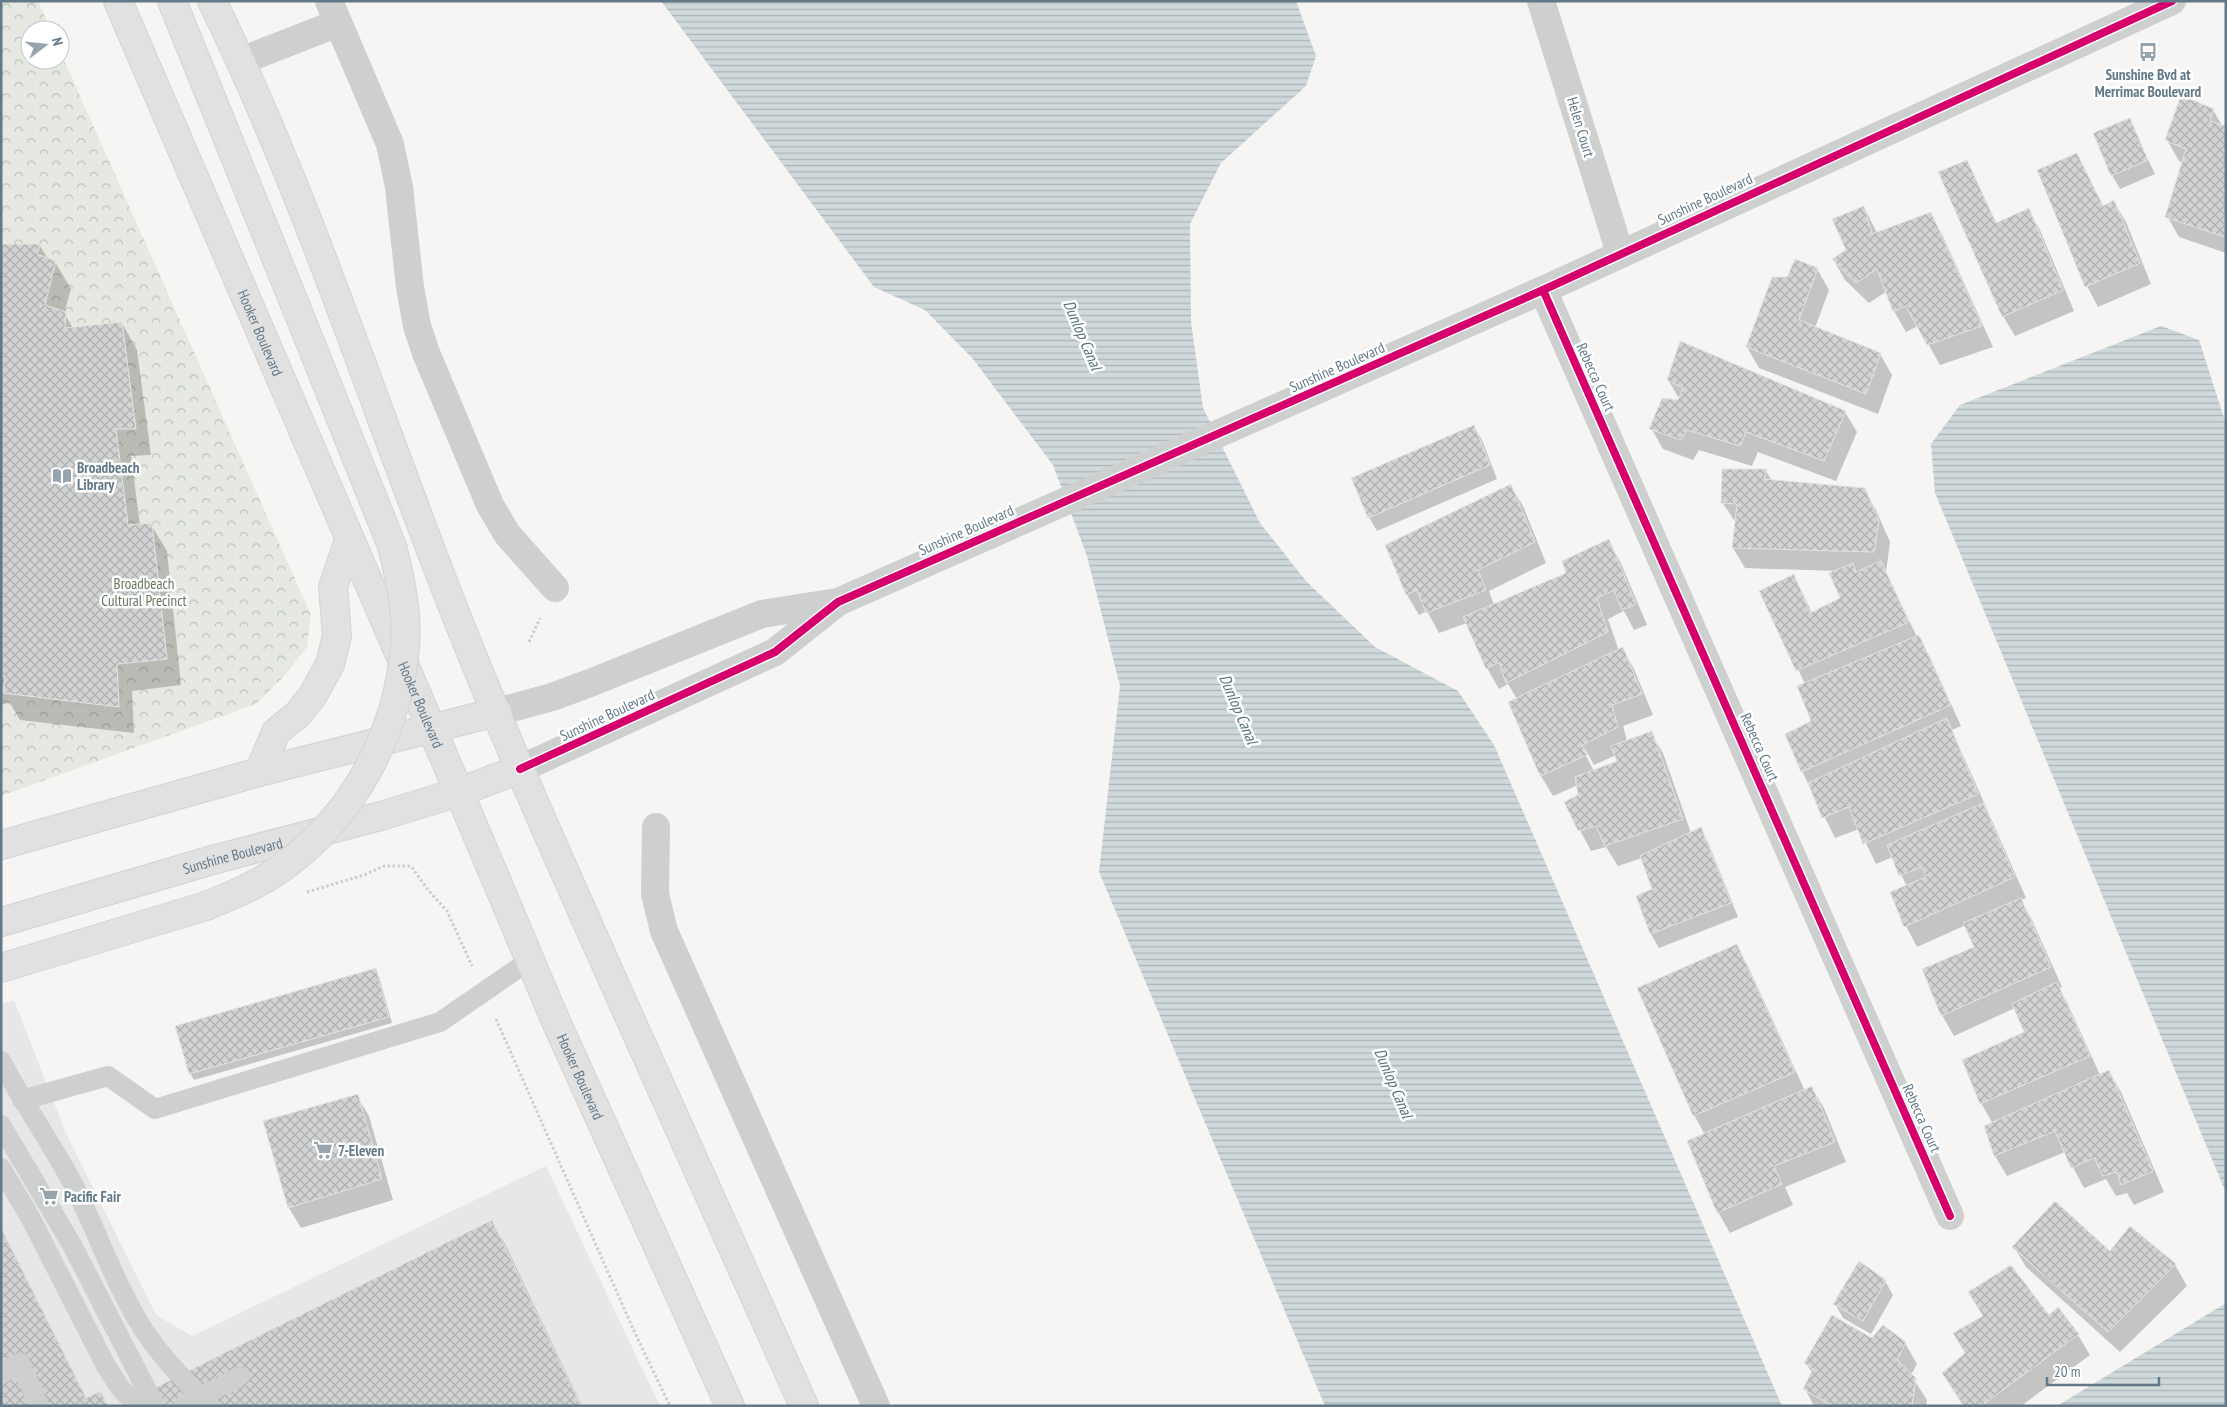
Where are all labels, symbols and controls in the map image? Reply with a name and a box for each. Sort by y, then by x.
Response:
north arrow [20,20,70,70]
text: N [48,35,67,48]
bus stop icon: Sunshine Bvd at Merrimac Boulevard [2137,41,2159,63]
place label: Sunshine Bvd at Merrimac Boulevard [2095,65,2202,101]
street label: Helen Court [1563,95,1599,159]
street label: Sunshine Boulevard [1655,169,1755,229]
street label: Hooker Boulevard [234,286,288,379]
water label: Dunlop Canal [1059,297,1107,374]
street label: Sunshine Boulevard [1286,338,1388,396]
street label: Rebecca Court [1572,340,1620,414]
place label: Broadbeach Library [77,458,140,494]
library icon: Broadbeach Library [51,465,73,487]
street label: Sunshine Boulevard [915,501,1017,559]
park label: Broadbeach Cultural Precinct [101,574,187,610]
street label: Hooker Boulevard [394,658,448,751]
water label: Dunlop Canal [1215,671,1263,748]
street label: Sunshine Boulevard [557,685,657,745]
street label: Rebecca Court [1736,710,1784,784]
street label: Sunshine Boulevard [180,833,284,878]
street label: Hooker Boulevard [553,1031,609,1122]
water label: Dunlop Canal [1370,1045,1418,1122]
street label: Rebecca Court [1898,1081,1946,1155]
supermarket icon: 7-Eleven [312,1139,334,1161]
place label: 7-Eleven [338,1141,385,1160]
supermarket icon: Pacific Fair [38,1185,60,1207]
place label: Pacific Fair [64,1187,121,1206]
scale bar [2047,1354,2160,1386]
text: 20 m [2054,1362,2080,1381]

